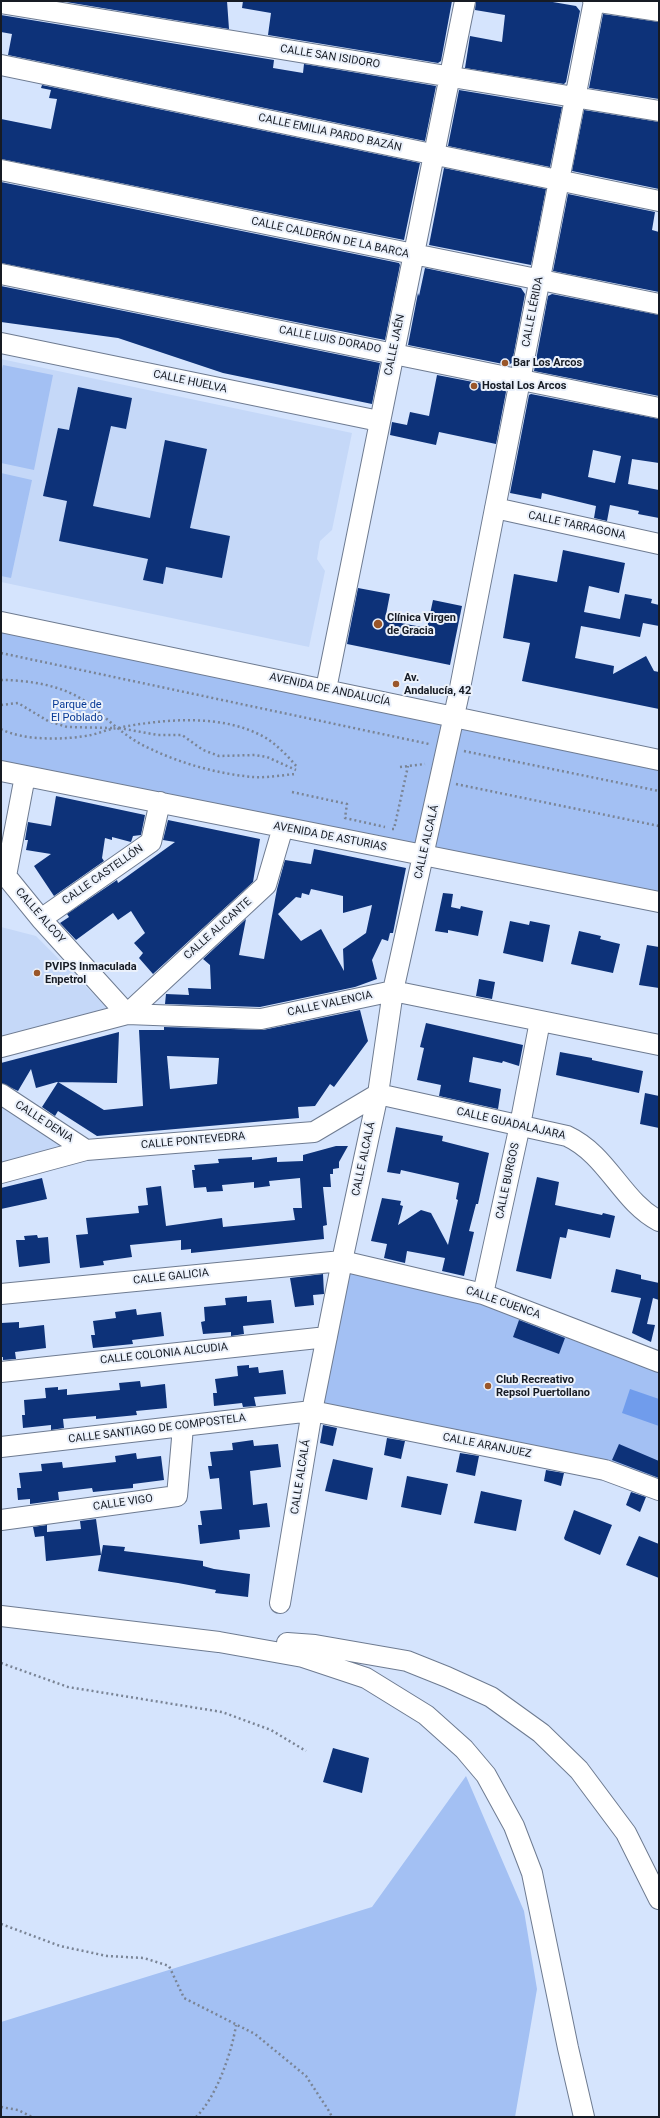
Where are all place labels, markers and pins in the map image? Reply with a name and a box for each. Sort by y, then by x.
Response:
place label: Bar Los Arcos [513,356,582,370]
marker: Bar Los Arcos [500,358,510,368]
place label: Hostal Los Arcos [482,379,566,393]
marker: Hostal Los Arcos [469,381,479,391]
place label: Clínica Virgen de Gracia [387,611,456,637]
marker: Clínica Virgen de Gracia [372,618,384,630]
place label: Av. Andalucía, 42 [404,671,471,697]
marker: Av. Andalucía, 42 [391,679,401,689]
place label: PVIPS Inmaculada Enpetrol [45,960,137,986]
marker: PVIPS Inmaculada Enpetrol [32,968,42,978]
place label: Club Recreativo Repsol Puertollano [496,1373,590,1399]
marker: Club Recreativo Repsol Puertollano [483,1381,493,1391]

